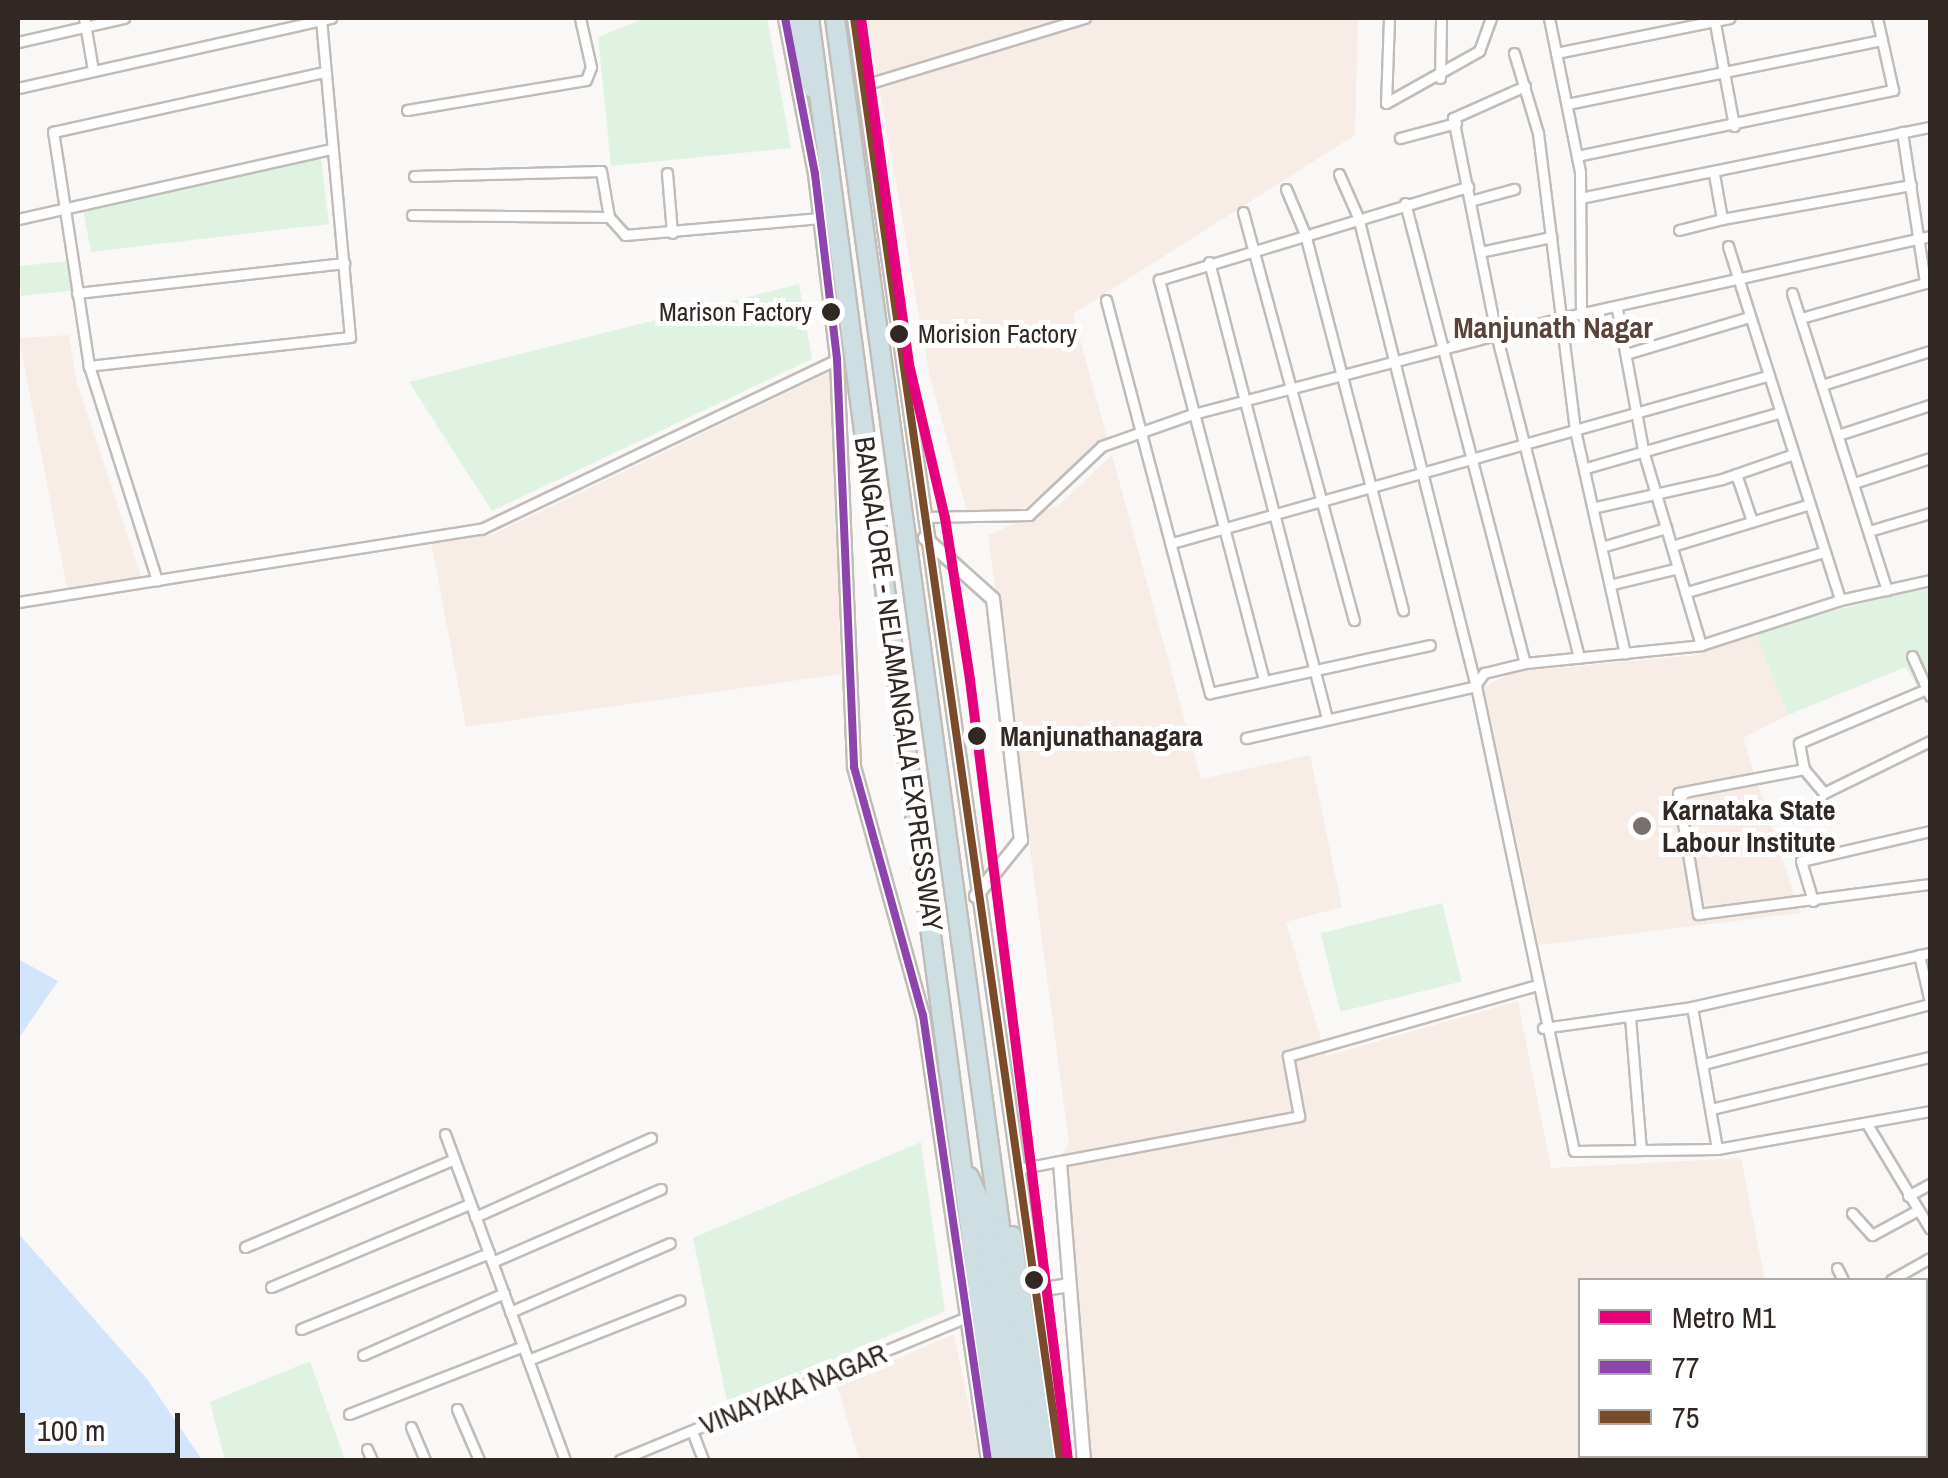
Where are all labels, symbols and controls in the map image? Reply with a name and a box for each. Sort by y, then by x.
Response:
place label: Marison Factory [659,296,812,328]
marker: Marison Factory [821,302,841,322]
district label: Manjunath Nagar [1453,309,1653,345]
place label: Morision Factory [918,318,1077,350]
marker: Morision Factory [889,324,909,344]
street label: BANGALORE - NELAMANGALA EXPRESSWAY [848,434,950,934]
place label: Manjunathanagara [1000,719,1203,753]
marker: Manjunathanagara [964,723,990,749]
place label: Karnataka State Labour Institute [1662,793,1836,859]
marker: Karnataka State Labour Institute [1631,815,1653,837]
unlabelled marker [1024,1270,1044,1290]
legend [1578,1278,1928,1458]
text: Metro M1 [1672,1297,1776,1337]
street label: VINAYAKA NAGAR [694,1336,892,1442]
text: 77 [1672,1347,1699,1387]
scale bar [25,1393,185,1455]
text: 75 [1672,1397,1699,1437]
text: 100 m [37,1410,105,1450]

